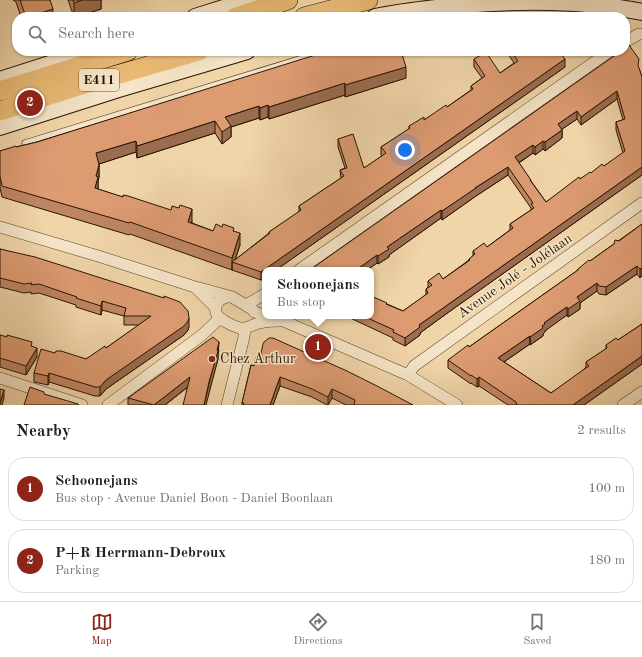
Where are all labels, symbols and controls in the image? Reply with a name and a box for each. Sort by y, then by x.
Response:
search box [12,12,630,56]
icon: search [26,23,48,45]
text: Search here [58,27,135,42]
road number: E411 [79,69,119,91]
pin: 2 [17,88,43,118]
your location [395,140,415,160]
street label: Avenue Jolé - Jolélaan [455,231,575,321]
popup [262,267,374,319]
text: Schoonejans [277,278,359,293]
text: Bus stop [277,296,325,309]
pin: 1 [305,332,331,362]
place label: Chez Arthur [220,352,296,366]
marker: Chez Arthur [207,354,217,364]
text: Nearby [16,423,71,440]
text: 2 results [577,424,626,437]
text: Schoonejans [55,474,137,489]
text: 1 [26,482,34,495]
text: 100 m [588,482,625,495]
text: Bus stop · Avenue Daniel Boon - Daniel Boonlaan [55,492,333,505]
text: P+R Herrmann-Debroux [55,546,226,561]
text: 2 [26,554,34,567]
text: 180 m [588,554,625,567]
text: Parking [55,564,99,577]
tab: Map [91,611,113,649]
tab: Directions [294,611,342,649]
tab: Saved [523,611,551,649]

